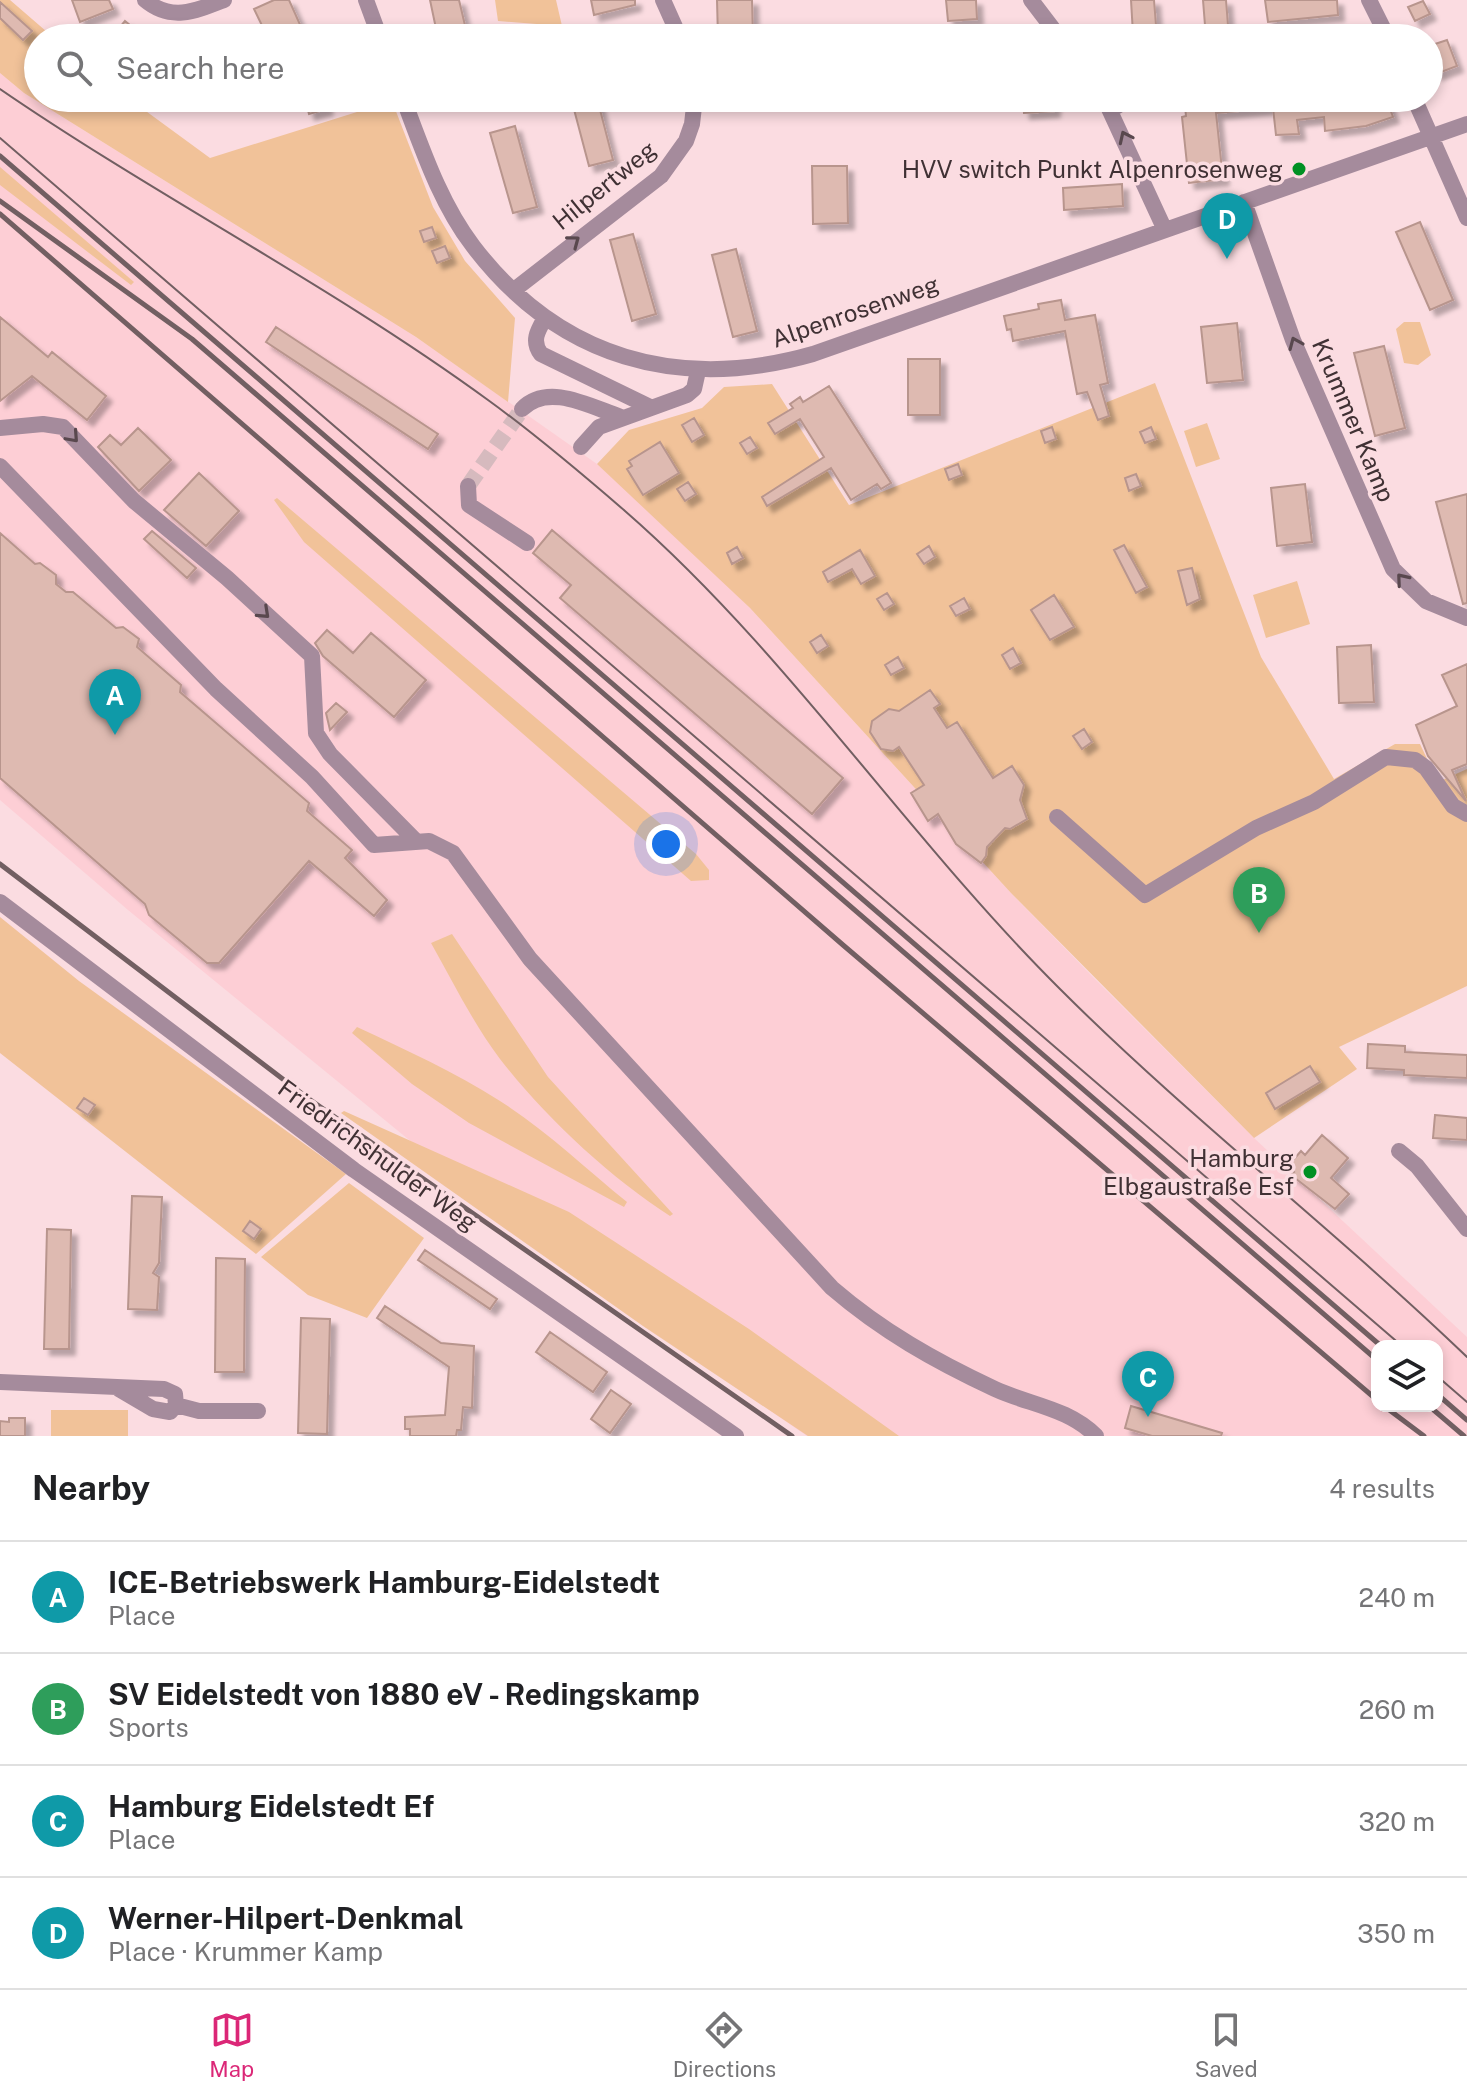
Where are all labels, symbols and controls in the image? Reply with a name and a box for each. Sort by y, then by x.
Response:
search box [24,24,1443,112]
icon: search [52,46,96,90]
text: Search here [116,50,284,86]
one-way arrow [1119,130,1135,145]
street label: Hilpertweg [547,135,661,235]
place label: HVV switch Punkt Alpenrosenweg [902,155,1283,183]
marker: HVV switch Punkt Alpenrosenweg [1290,160,1308,178]
pin: D [1201,193,1253,259]
one-way arrow [565,236,580,251]
street label: Alpenrosenweg [768,269,942,353]
street label: Krummer Kamp [1307,334,1401,506]
one-way arrow [1288,337,1304,351]
one-way arrow [63,428,77,443]
one-way arrow [1397,574,1412,588]
one-way arrow [255,603,270,617]
pin: A [89,669,141,735]
your location [646,824,686,864]
pin: B [1233,867,1285,933]
street label: Friedrichshulder Weg [273,1073,483,1237]
place label: Hamburg Elbgaustraße Esf [1103,1144,1294,1200]
marker: Hamburg Elbgaustraße Esf [1301,1163,1319,1181]
map controls [1371,1340,1443,1412]
button: layers [1371,1340,1443,1412]
pin: C [1122,1351,1174,1417]
text: Nearby [32,1468,150,1508]
text: 4 results [1329,1473,1435,1504]
text: ICE-Betriebswerk Hamburg-Eidelstedt [108,1564,660,1600]
text: A [49,1582,67,1613]
text: 240 m [1358,1582,1435,1613]
text: Place [108,1600,175,1631]
text: SV Eidelstedt von 1880 eV - Redingskamp [108,1676,700,1712]
text: B [49,1694,67,1725]
text: 260 m [1359,1694,1435,1725]
text: Sports [108,1712,189,1743]
text: Hamburg Eidelstedt Ef [108,1788,434,1824]
text: C [49,1806,67,1837]
text: 320 m [1358,1806,1435,1837]
text: Place [108,1824,175,1855]
text: Werner-Hilpert-Denkmal [108,1900,464,1936]
text: D [49,1918,67,1949]
text: 350 m [1357,1918,1435,1949]
text: Place · Krummer Kamp [108,1936,383,1967]
tab: Map [209,2008,254,2082]
tab: Directions [673,2008,776,2082]
tab: Saved [1195,2008,1258,2082]

